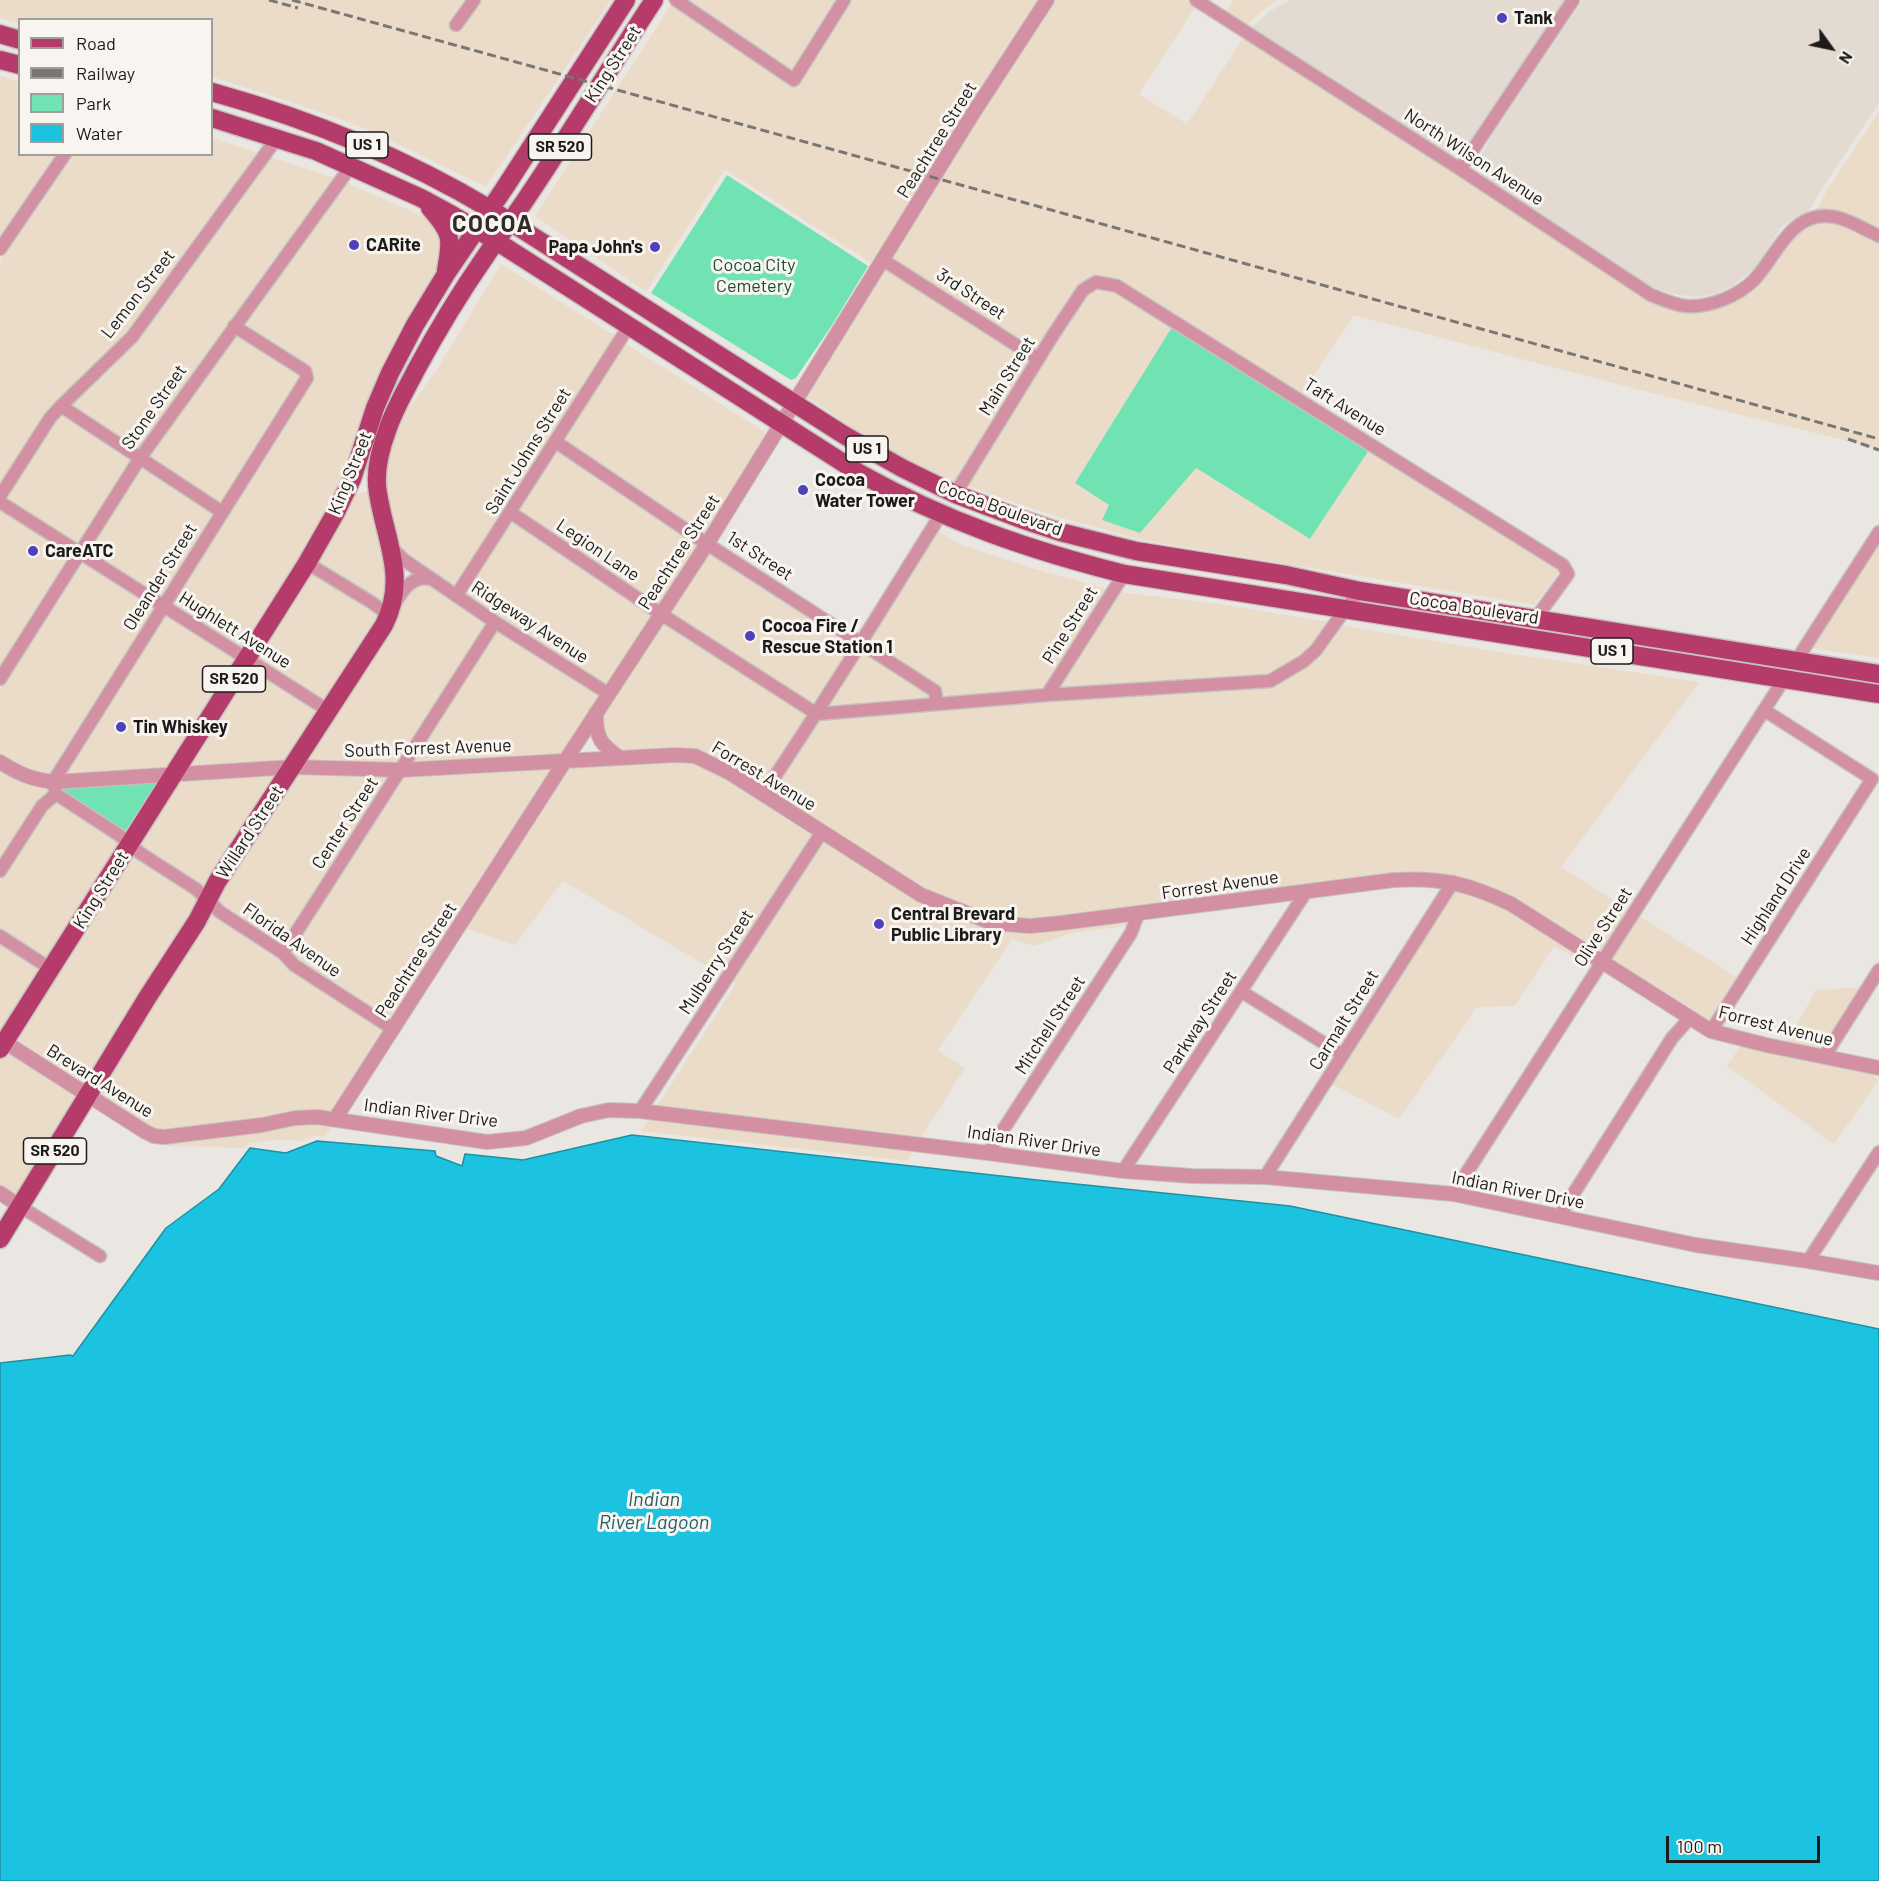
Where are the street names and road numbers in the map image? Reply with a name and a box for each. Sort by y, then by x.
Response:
street label: King Street [580,21,646,107]
street label: Peachtree Street [893,78,981,202]
street label: North Wilson Avenue [1400,104,1548,210]
road number: US 1 [346,132,388,158]
road number: SR 520 [528,134,592,160]
street label: Lemon Street [97,245,179,343]
street label: 3rd Street [932,264,1010,324]
street label: Main Street [974,332,1040,420]
street label: Stone Street [117,360,191,454]
street label: Taft Avenue [1300,373,1390,441]
street label: Saint Johns Street [480,384,576,518]
street label: King Street [324,428,376,518]
road number: US 1 [846,436,888,462]
street label: Cocoa Boulevard [935,475,1065,541]
street label: Peachtree Street [634,490,724,614]
street label: Legion Lane [552,514,644,586]
street label: Oleander Street [118,519,202,635]
street label: 1st Street [723,527,797,585]
street label: Ridgeway Avenue [467,576,593,668]
street label: Pine Street [1038,582,1102,668]
street label: Hughlett Avenue [175,587,295,673]
street label: Cocoa Boulevard [1408,587,1540,629]
road number: US 1 [1591,638,1633,664]
road number: SR 520 [202,666,266,692]
street label: South Forrest Avenue [344,734,512,762]
street label: Forrest Avenue [708,736,820,816]
street label: Center Street [307,773,383,873]
street label: Willard Street [212,781,288,883]
street label: Highland Drive [1736,843,1816,949]
street label: King Street [69,847,133,933]
street label: Forrest Avenue [1160,866,1280,904]
street label: Olive Street [1569,883,1637,971]
street label: Florida Avenue [239,898,345,982]
street label: Peachtree Street [371,898,461,1022]
street label: Mulberry Street [674,906,758,1018]
street label: Carmalt Street [1305,966,1383,1074]
street label: Parkway Street [1159,967,1241,1077]
street label: Mitchell Street [1010,972,1090,1078]
street label: Forrest Avenue [1716,1001,1836,1051]
street label: Brevard Avenue [43,1040,157,1122]
street label: Indian River Drive [363,1094,499,1132]
street label: Indian River Drive [966,1121,1102,1161]
road number: SR 520 [23,1138,86,1164]
street label: Indian River Drive [1450,1167,1586,1213]

